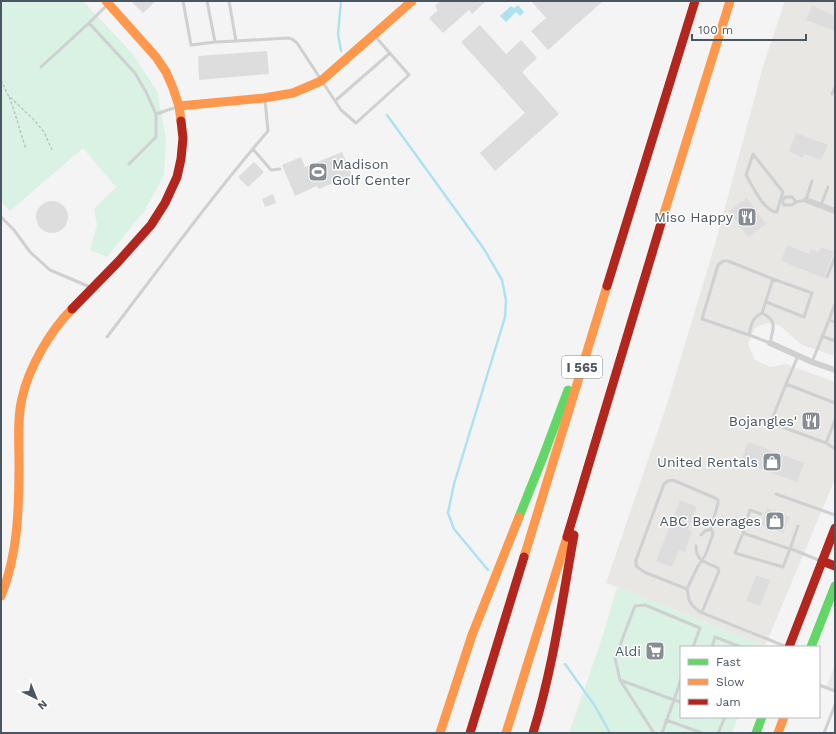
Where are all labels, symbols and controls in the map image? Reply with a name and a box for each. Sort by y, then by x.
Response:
scale bar [692,16,806,42]
text: 100 m [698,23,733,37]
place label: Madison Golf Center [332,156,411,188]
sports icon: Madison Golf Center [307,161,329,183]
restaurant icon: Miso Happy [736,206,758,228]
place label: Miso Happy [654,209,734,225]
road number: I 565 [562,356,602,378]
restaurant icon: Bojangles' [800,410,822,432]
place label: Bojangles' [729,413,797,429]
shop icon: United Rentals [761,451,783,473]
place label: United Rentals [657,454,758,470]
shop icon: ABC Beverages [764,510,786,532]
place label: ABC Beverages [660,513,761,529]
supermarket icon: Aldi [644,640,666,662]
place label: Aldi [615,643,641,659]
legend [680,646,820,718]
text: Fast [716,655,741,669]
text: Slow [716,675,744,689]
north arrow [16,678,56,718]
text: Jam [716,695,741,709]
text: N [35,697,50,712]

